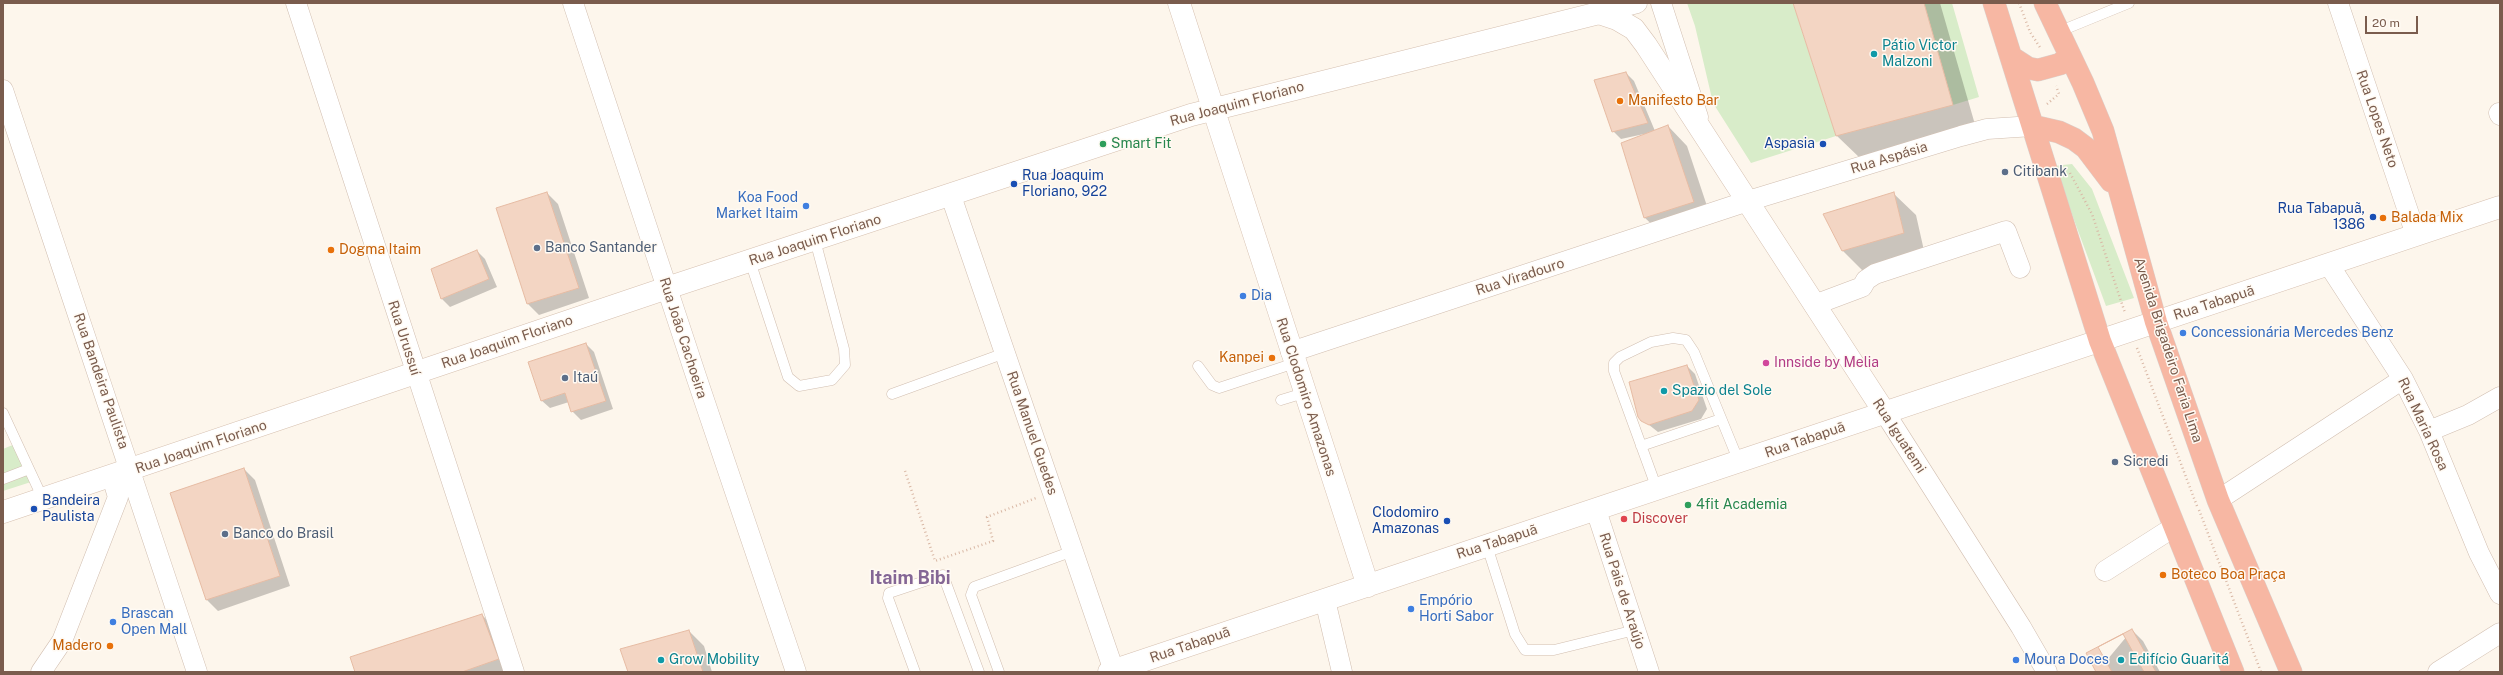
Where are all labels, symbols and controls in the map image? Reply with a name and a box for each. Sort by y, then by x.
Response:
scale bar [2367,8,2420,34]
text: 20 m [2372,16,2400,30]
place label: Pátio Victor Malzoni [1882,38,1957,70]
marker: Pátio Victor Malzoni [1869,49,1879,59]
street label: Rua Lopes Neto [2352,68,2402,170]
street label: Rua Joaquim Floriano [1168,78,1306,130]
place label: Manifesto Bar [1628,93,1719,109]
marker: Manifesto Bar [1615,96,1625,106]
place label: Smart Fit [1111,136,1172,152]
place label: Aspasia [1764,136,1815,152]
street label: Rua Aspásia [1848,138,1930,178]
marker: Smart Fit [1098,139,1108,149]
marker: Aspasia [1818,139,1828,149]
place label: Citibank [2013,164,2067,180]
marker: Citibank [2000,167,2010,177]
place label: Rua Joaquim Floriano, 922 [1022,168,1107,200]
marker: Rua Joaquim Floriano, 922 [1009,179,1019,189]
place label: Koa Food Market Itaim [716,190,798,222]
marker: Koa Food Market Itaim [801,201,811,211]
place label: Rua Tabapuã, 1386 [2278,201,2365,234]
place label: Balada Mix [2391,210,2463,226]
street label: Rua Joaquim Floriano [747,211,883,269]
marker: Rua Tabapuã, 1386 [2368,212,2378,222]
marker: Balada Mix [2378,213,2388,223]
place label: Banco Santander [545,240,657,256]
place label: Dogma Itaim [339,242,421,258]
marker: Banco Santander [532,243,542,253]
marker: Dogma Itaim [326,245,336,255]
street label: Rua Viradouro [1474,255,1566,299]
street label: Avenida Brigadeiro Faria Lima [2130,255,2206,445]
street label: Rua João Cachoeira [656,275,710,401]
street label: Rua Tabapuã [2171,282,2257,324]
place label: Dia [1251,288,1272,304]
marker: Dia [1238,291,1248,301]
street label: Rua Urussuí [384,298,424,378]
street label: Rua Bandeira Paulista [70,311,132,451]
street label: Rua Joaquim Floriano [439,312,575,372]
street label: Rua Clodomiro Amazonas [1272,316,1340,478]
place label: Concessionária Mercedes Benz [2191,325,2393,341]
marker: Concessionária Mercedes Benz [2178,328,2188,338]
place label: Kanpei [1219,350,1264,366]
marker: Kanpei [1267,353,1277,363]
place label: Innside by Melia [1774,355,1879,371]
marker: Innside by Melia [1761,358,1771,368]
street label: Rua Manuel Guedes [1003,369,1061,497]
place label: Itaú [573,370,598,386]
marker: Itaú [560,373,570,383]
street label: Rua Maria Rosa [2394,375,2452,473]
place label: Spazio del Sole [1672,383,1772,399]
marker: Spazio del Sole [1659,386,1669,396]
street label: Rua Iguatemi [1869,396,1929,476]
street label: Rua Joaquim Floriano [133,417,269,477]
street label: Rua Tabapuã [1763,418,1847,462]
place label: Sicredi [2123,454,2169,470]
marker: Sicredi [2110,457,2120,467]
place label: Bandeira Paulista [42,493,100,526]
place label: 4fit Academia [1696,497,1787,513]
marker: 4fit Academia [1683,500,1693,510]
marker: Bandeira Paulista [29,504,39,514]
place label: Clodomiro Amazonas [1372,505,1439,538]
place label: Discover [1632,511,1688,527]
marker: Discover [1619,514,1629,524]
marker: Clodomiro Amazonas [1442,516,1452,526]
street label: Rua Tabapuã [1454,521,1540,563]
place label: Banco do Brasil [233,526,334,542]
marker: Banco do Brasil [220,529,230,539]
street label: Rua Pais de Araújo [1595,531,1649,651]
district label: Itaim Bibi [870,567,950,589]
place label: Boteco Boa Praça [2171,567,2286,583]
marker: Boteco Boa Praça [2158,570,2168,580]
place label: Empório Horti Sabor [1419,593,1494,626]
marker: Empório Horti Sabor [1406,604,1416,614]
place label: Brascan Open Mall [121,606,187,638]
marker: Brascan Open Mall [108,617,118,627]
street label: Rua Tabapuã [1148,623,1232,667]
place label: Madero [52,638,102,654]
marker: Madero [105,641,115,651]
place label: Grow Mobility [669,652,759,668]
place label: Moura Doces [2024,652,2109,668]
place label: Edifício Guaritá [2129,652,2229,668]
marker: Grow Mobility [656,655,666,665]
marker: Moura Doces [2011,655,2021,665]
marker: Edifício Guaritá [2116,655,2126,665]

